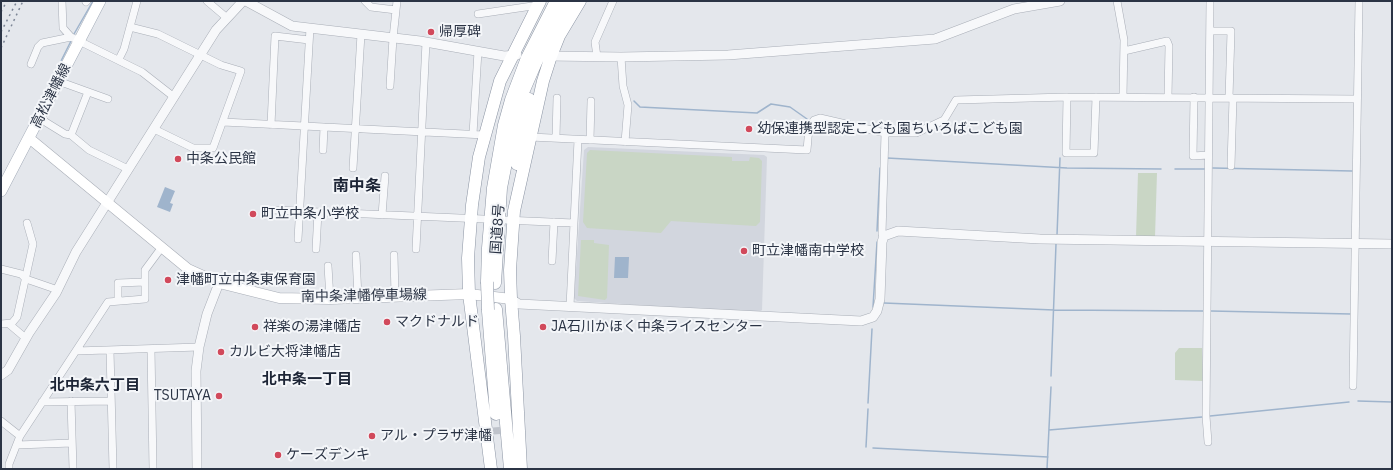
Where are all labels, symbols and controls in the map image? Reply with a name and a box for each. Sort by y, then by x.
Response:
place label: 帰厚碑 [439,24,481,40]
marker: 帰厚碑 [426,27,436,37]
street label: 高松津幡線 [28,61,74,131]
place label: 幼保連携型認定こども園ちいろばこども園 [757,121,1023,137]
marker: 幼保連携型認定こども園ちいろばこども園 [744,124,754,134]
place label: 中条公民館 [186,151,256,167]
marker: 中条公民館 [173,154,183,164]
district label: 南中条 [333,176,381,196]
street label: 国道8号 [488,203,508,255]
place label: 町立中条小学校 [261,206,359,222]
marker: 町立中条小学校 [248,209,258,219]
place label: 町立津幡南中学校 [752,243,864,259]
marker: 町立津幡南中学校 [739,246,749,256]
place label: 津幡町立中条東保育園 [176,272,316,288]
marker: 津幡町立中条東保育園 [163,275,173,285]
street label: 南中条津幡停車場線 [301,287,427,305]
place label: マクドナルド [395,314,479,330]
marker: マクドナルド [382,317,392,327]
place label: 祥楽の湯津幡店 [263,319,361,335]
place label: JA石川かほく中条ライスセンター [551,319,763,335]
marker: 祥楽の湯津幡店 [250,322,260,332]
marker: JA石川かほく中条ライスセンター [538,322,548,332]
place label: カルビ大将津幡店 [229,344,341,360]
marker: カルビ大将津幡店 [216,347,226,357]
district label: 北中条一丁目 [262,371,352,389]
district label: 北中条六丁目 [50,377,140,395]
place label: TSUTAYA [154,388,211,404]
marker: TSUTAYA [214,391,224,401]
place label: アル・プラザ津幡 [380,428,492,444]
marker: アル・プラザ津幡 [367,431,377,441]
place label: ケーズデンキ [286,447,370,463]
marker: ケーズデンキ [273,450,283,460]

